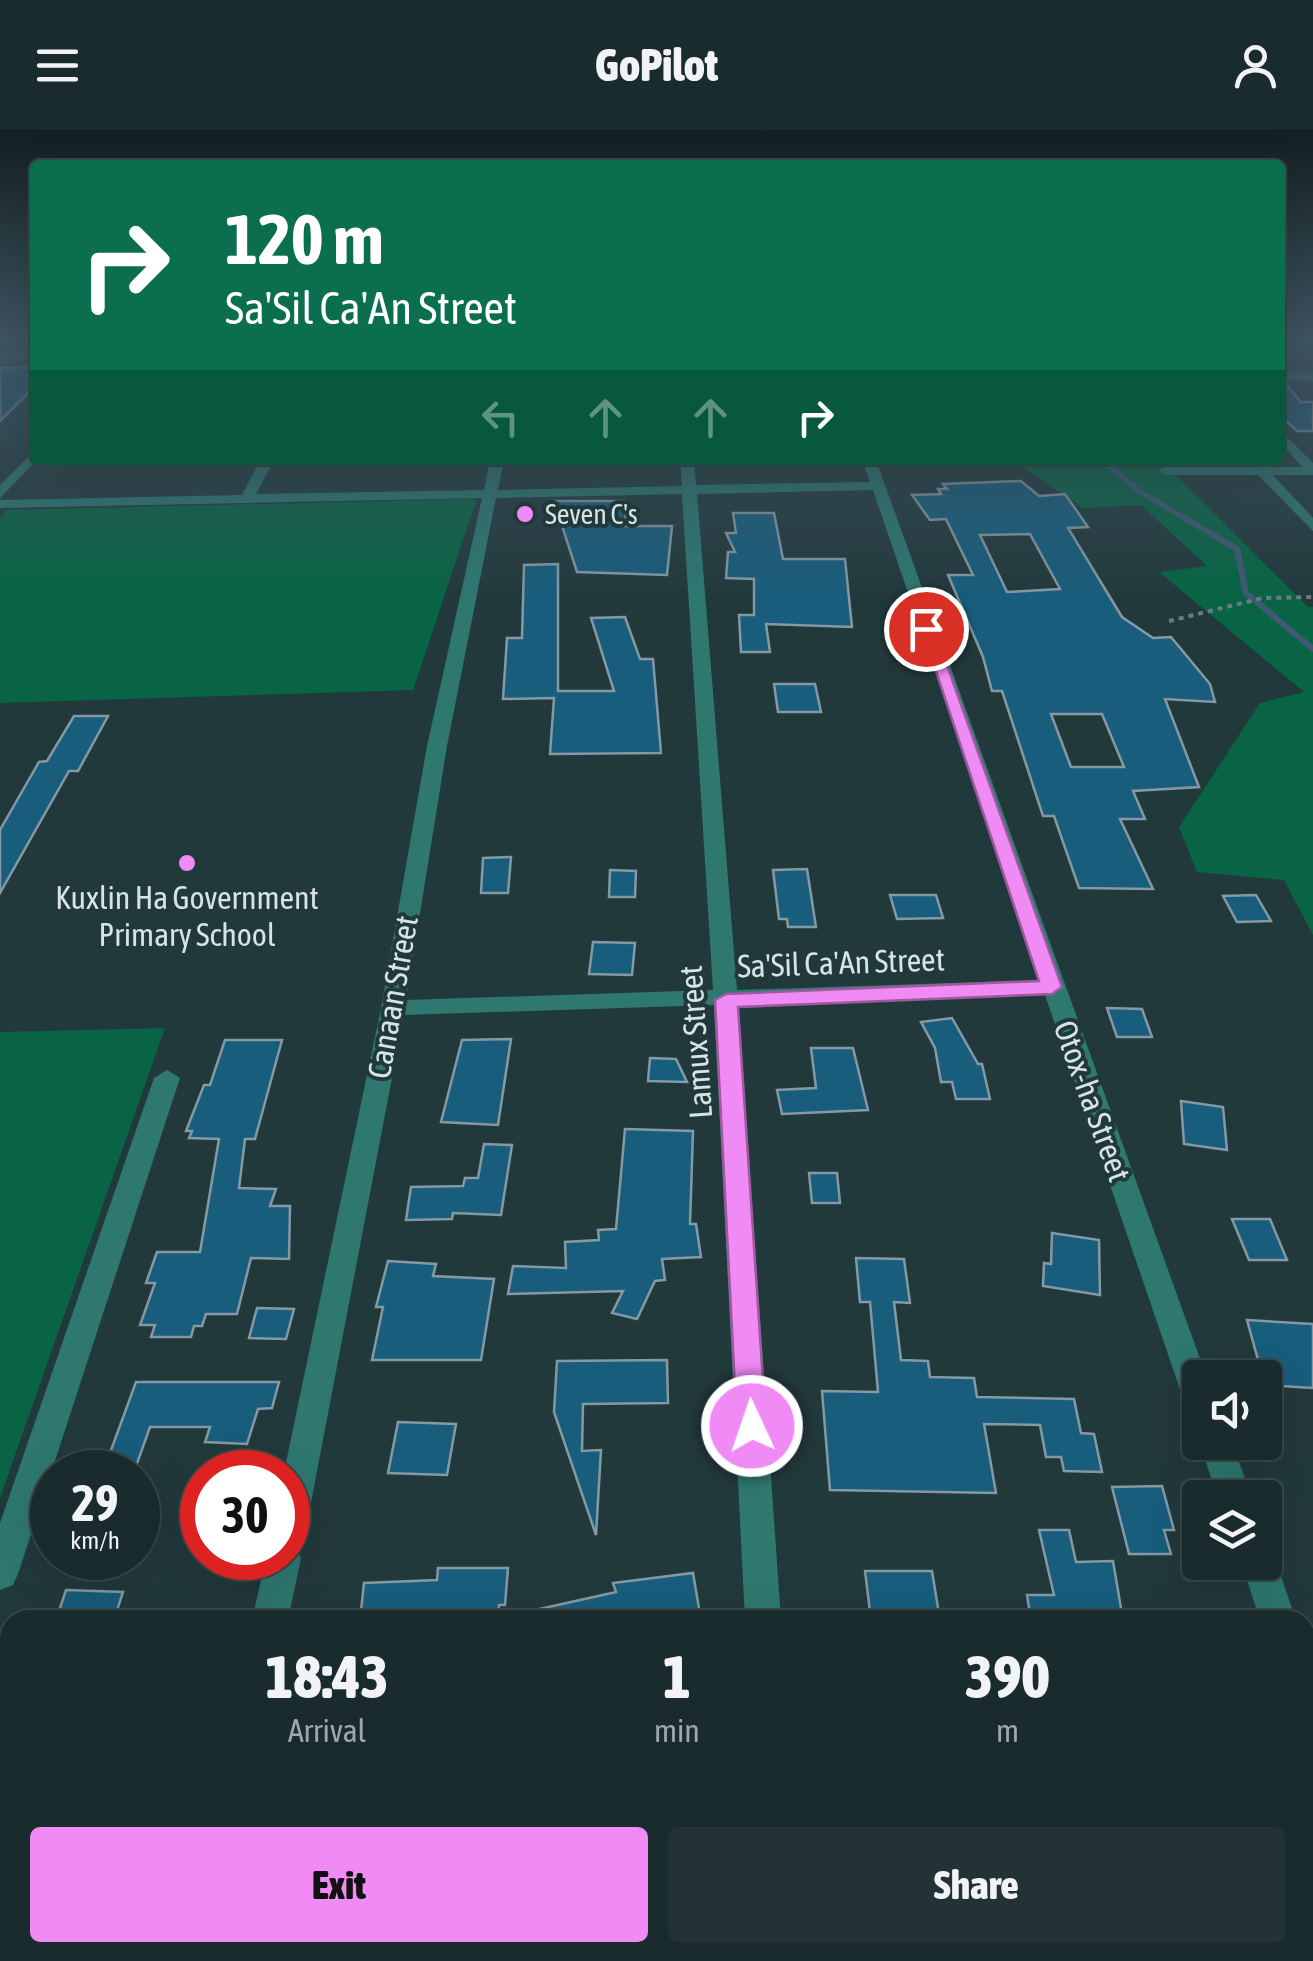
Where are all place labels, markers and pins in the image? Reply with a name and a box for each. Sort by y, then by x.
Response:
place label: Seven C's [545,498,638,530]
marker: Seven C's [514,503,536,525]
pin [884,587,969,672]
marker: Kuxlin Ha Government Primary School [176,852,198,874]
place label: Kuxlin Ha Government Primary School [55,879,319,953]

